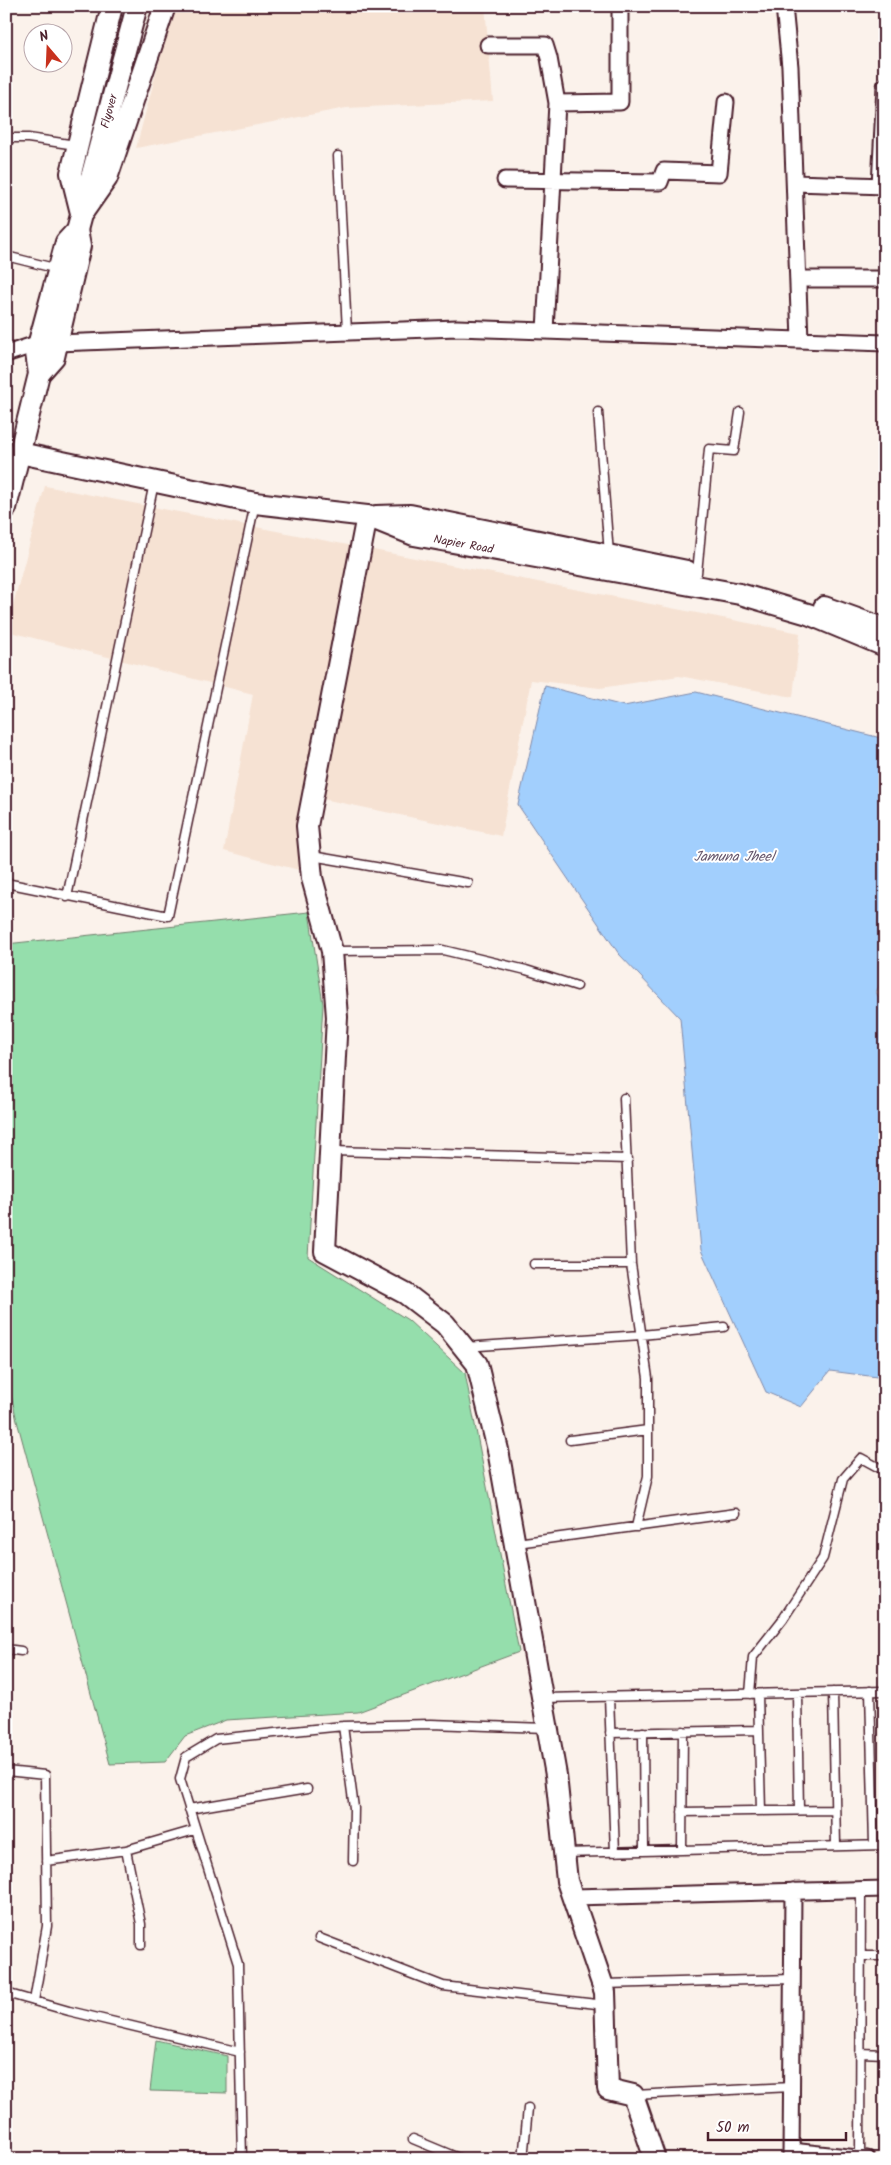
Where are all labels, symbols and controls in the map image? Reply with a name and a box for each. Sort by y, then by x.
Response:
north arrow [22,22,72,72]
text: N [36,25,52,48]
street label: Flyover [96,91,123,131]
street label: Napier Road [432,530,496,559]
water label: Jamuna Jheel [694,846,777,868]
scale bar [708,2110,846,2142]
text: 50 m [716,2116,750,2140]

